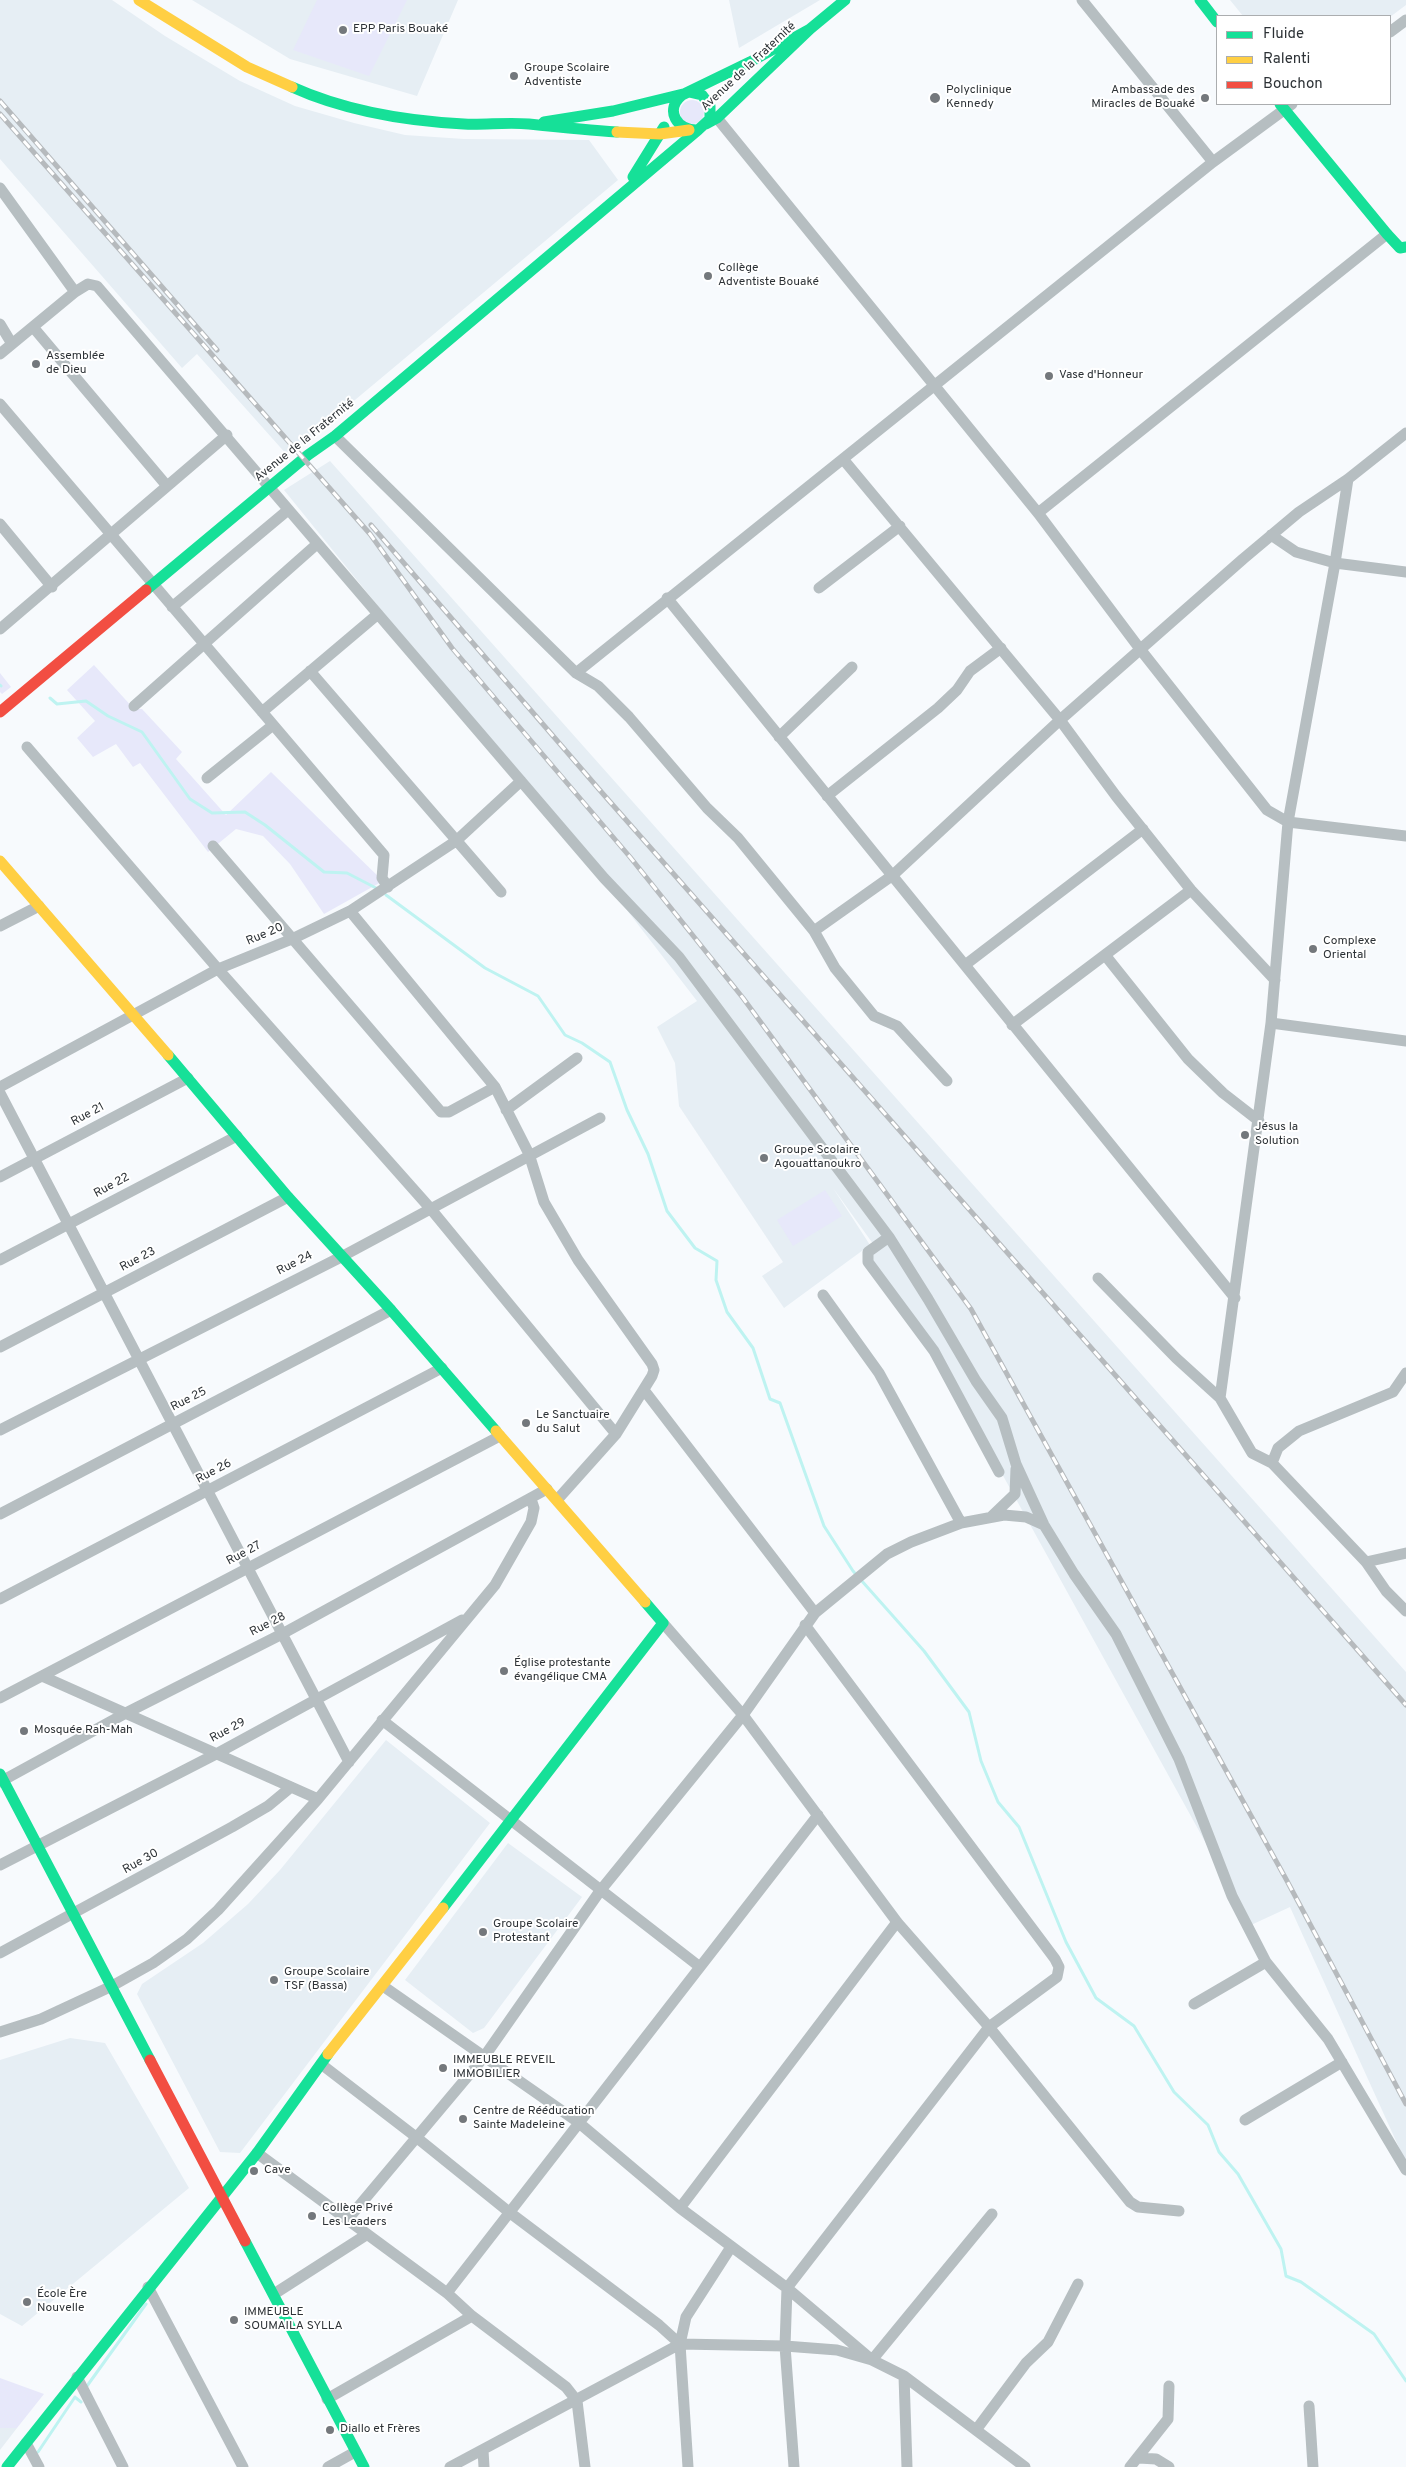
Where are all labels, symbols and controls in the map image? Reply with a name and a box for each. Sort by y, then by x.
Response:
legend [1216,15,1391,105]
street label: Avenue de la Fraternité [699,19,799,115]
place label: EPP Paris Bouaké [353,23,448,37]
marker: EPP Paris Bouaké [337,24,349,36]
text: Fluide [1263,25,1304,44]
text: Ralenti [1263,50,1310,69]
place label: Groupe Scolaire Adventiste [524,62,609,90]
marker: Groupe Scolaire Adventiste [508,70,520,82]
text: Bouchon [1263,75,1323,94]
place label: Polyclinique Kennedy [946,84,1012,112]
place label: Ambassade des Miracles de Bouaké [1091,84,1195,112]
marker: Polyclinique Kennedy [928,91,942,105]
marker: Ambassade des Miracles de Bouaké [1199,92,1211,104]
place label: Collège Adventiste Bouaké [718,262,819,290]
marker: Collège Adventiste Bouaké [702,270,714,282]
place label: Assemblée de Dieu [46,350,105,378]
marker: Assemblée de Dieu [30,358,42,370]
place label: Vase d'Honneur [1059,369,1143,383]
marker: Vase d'Honneur [1043,370,1055,382]
street label: Avenue de la Fraternité [252,396,358,486]
street label: Rue 20 [244,921,286,949]
place label: Complexe Oriental [1323,935,1376,963]
marker: Complexe Oriental [1307,943,1319,955]
street label: Rue 21 [69,1100,107,1130]
place label: Jésus la Solution [1255,1121,1299,1149]
marker: Jésus la Solution [1239,1129,1251,1141]
place label: Groupe Scolaire Agouattanoukro [774,1144,862,1172]
marker: Groupe Scolaire Agouattanoukro [758,1152,770,1164]
street label: Rue 22 [92,1171,132,1201]
street label: Rue 23 [118,1245,158,1275]
street label: Rue 24 [275,1249,315,1279]
street label: Rue 25 [169,1385,209,1415]
place label: Le Sanctuaire du Salut [536,1409,610,1437]
marker: Le Sanctuaire du Salut [520,1417,532,1429]
street label: Rue 26 [194,1457,234,1487]
street label: Rue 27 [224,1539,264,1569]
street label: Rue 28 [248,1610,288,1640]
place label: Église protestante évangélique CMA [514,1657,611,1685]
marker: Église protestante évangélique CMA [498,1665,510,1677]
street label: Rue 29 [208,1716,248,1746]
place label: Mosquée Rah-Mah [34,1724,133,1738]
marker: Mosquée Rah-Mah [18,1725,30,1737]
street label: Rue 30 [121,1846,161,1878]
place label: Groupe Scolaire Protestant [493,1918,578,1946]
marker: Groupe Scolaire Protestant [477,1926,489,1938]
place label: Groupe Scolaire TSF (Bassa) [284,1966,369,1994]
marker: Groupe Scolaire TSF (Bassa) [268,1974,280,1986]
place label: IMMEUBLE REVEIL IMMOBILIER [453,2054,555,2082]
marker: IMMEUBLE REVEIL IMMOBILIER [437,2062,449,2074]
place label: Centre de Rééducation Sainte Madeleine [473,2105,594,2133]
marker: Centre de Rééducation Sainte Madeleine [457,2113,469,2125]
place label: Cave [264,2164,291,2178]
marker: Cave [248,2165,260,2177]
place label: Collège Privé Les Leaders [322,2202,393,2230]
marker: Collège Privé Les Leaders [306,2210,318,2222]
place label: École Ère Nouvelle [37,2288,87,2316]
marker: École Ère Nouvelle [21,2296,33,2308]
place label: IMMEUBLE SOUMAILA SYLLA [244,2306,343,2334]
marker: IMMEUBLE SOUMAILA SYLLA [228,2314,240,2326]
place label: Diallo et Frères [340,2423,420,2437]
marker: Diallo et Frères [324,2424,336,2436]

